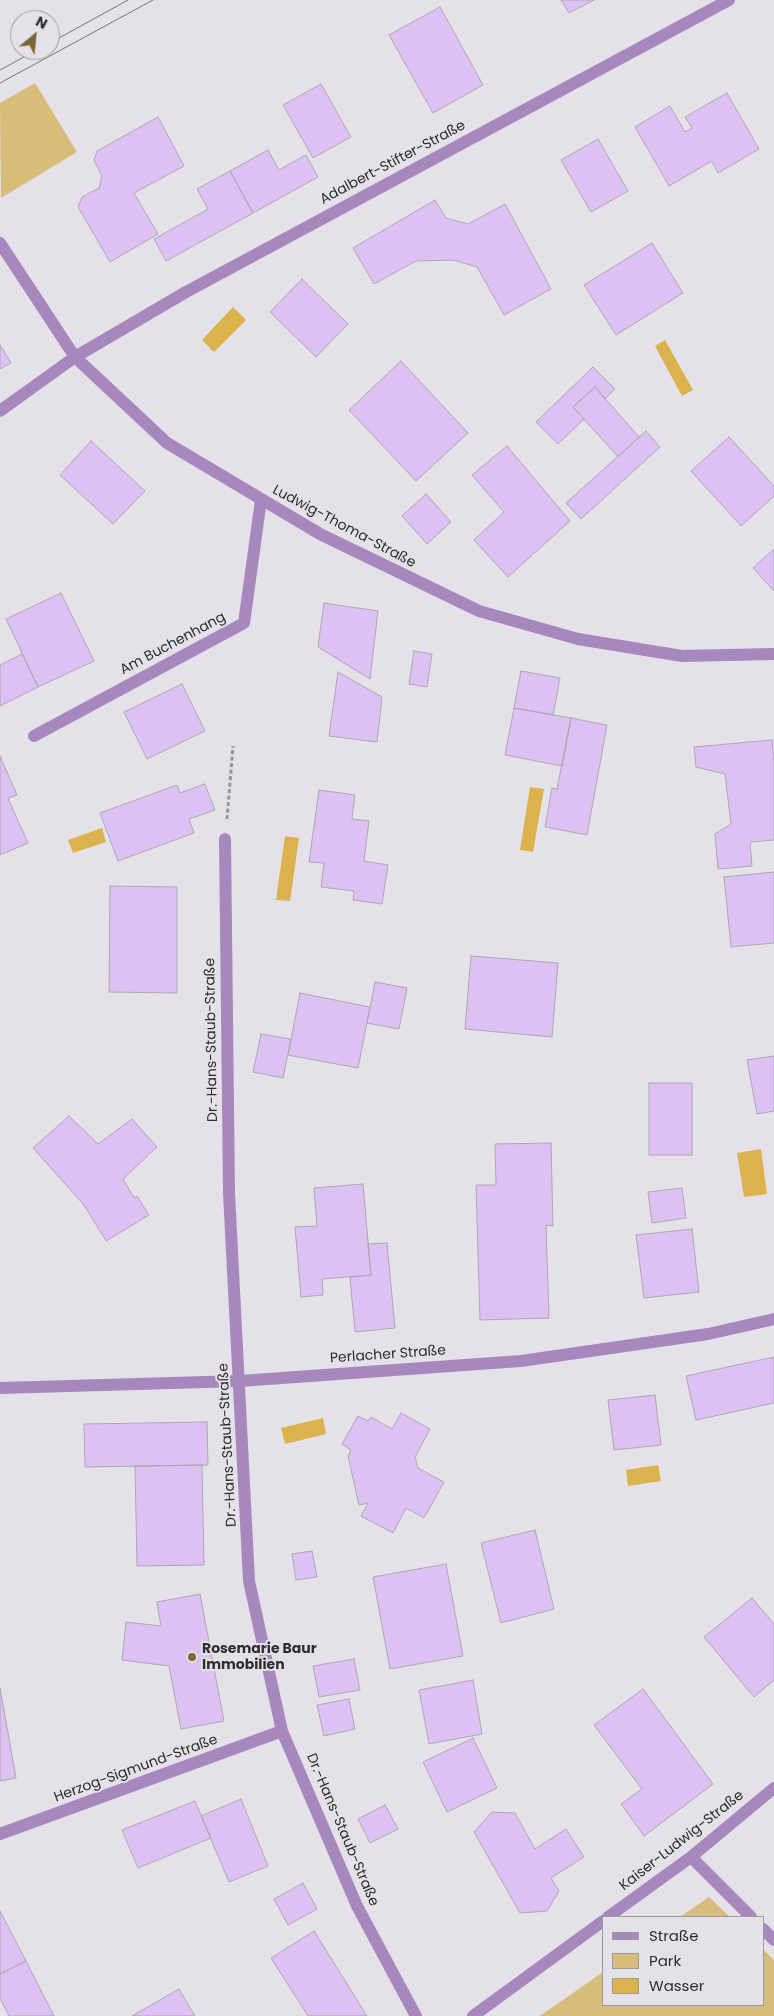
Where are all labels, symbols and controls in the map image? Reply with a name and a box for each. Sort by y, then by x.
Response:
north arrow [10,10,60,60]
text: N [32,11,51,34]
street label: Adalbert-Stifter-Straße [317,117,469,209]
street label: Ludwig-Thoma-Straße [269,482,419,572]
street label: Am Buchenhang [117,609,229,679]
street label: Dr.-Hans-Staub-Straße [202,958,222,1122]
street label: Perlacher Straße [329,1343,447,1367]
street label: Dr.-Hans-Staub-Straße [215,1363,241,1527]
place label: Rosemarie Baur Immobilien [202,1641,317,1674]
marker: Rosemarie Baur Immobilien [186,1651,198,1663]
street label: Herzog-Sigmund-Straße [52,1732,220,1806]
street label: Dr.-Hans-Staub-Straße [302,1751,382,1909]
street label: Kaiser-Ludwig-Straße [617,1787,747,1895]
legend [602,1916,764,2006]
text: Straße [649,1925,699,1946]
text: Park [649,1950,681,1971]
text: Wasser [649,1975,704,1996]

